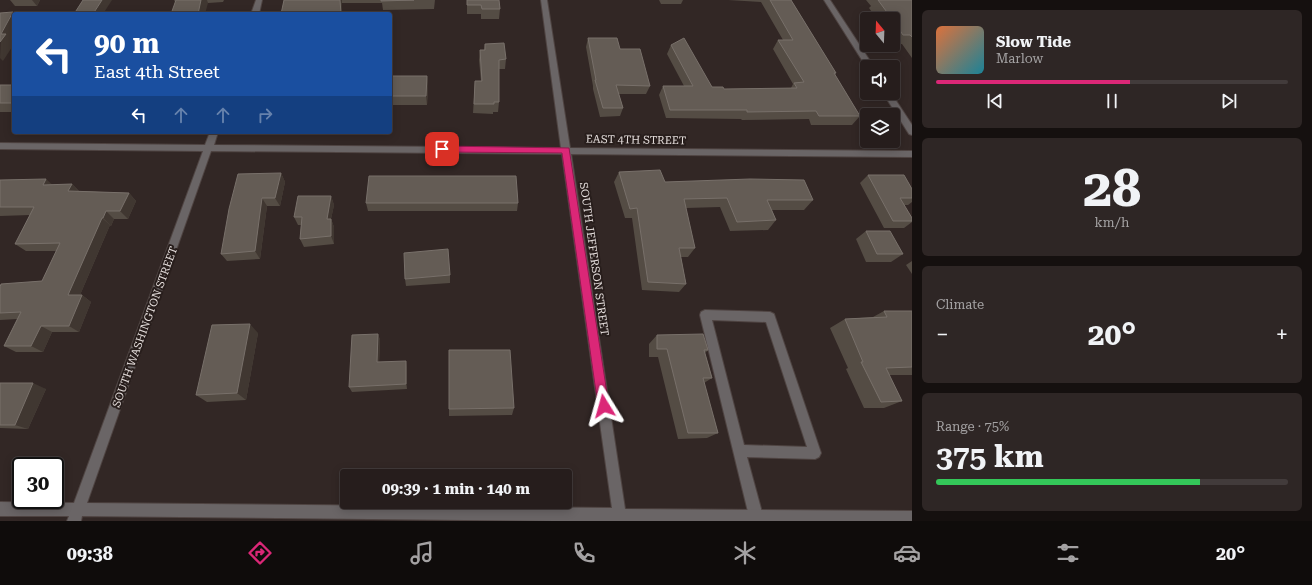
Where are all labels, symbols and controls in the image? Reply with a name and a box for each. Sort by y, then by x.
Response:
north arrow [860,12,900,52]
map controls [860,12,900,148]
text: 90 m [94,27,159,60]
icon: left [28,28,80,80]
text: Slow Tide [996,33,1071,51]
text: Marlow [996,51,1043,66]
button: sound [860,60,900,100]
text: East 4th Street [94,61,220,82]
icon: previous [984,90,1006,112]
icon: pause [1101,90,1123,112]
icon: next [1218,90,1240,112]
icon: left [128,104,150,126]
icon: ahead [170,104,192,126]
icon: ahead [212,104,234,126]
icon: right [254,104,276,126]
button: layers [860,108,900,148]
pin [425,132,459,166]
street label: EAST 4TH STREET [586,133,686,147]
icon: arrive [431,138,453,160]
text: 28 [1083,158,1141,219]
street label: SOUTH JEFFERSON STREET [577,181,611,337]
text: km/h [1095,215,1129,230]
street label: SOUTH WASHINGTON STREET [110,245,180,409]
text: Climate [936,297,984,312]
text: 20° [1088,317,1136,352]
text: − [936,322,948,347]
text: + [1276,322,1288,347]
position arrow [583,385,625,427]
text: Range · 75% [936,419,1009,434]
text: 375 km [936,439,1044,474]
speed limit sign: 30 [12,457,64,509]
text: 09:39 · 1 min · 140 m [382,480,530,498]
icon: directions [246,539,274,567]
icon: music [408,539,436,567]
icon: phone [570,539,598,567]
icon: climate [731,539,759,567]
icon: car [893,539,921,567]
icon: filters [1054,539,1082,567]
text: 09:38 [67,543,113,564]
text: 20° [1216,543,1245,564]

